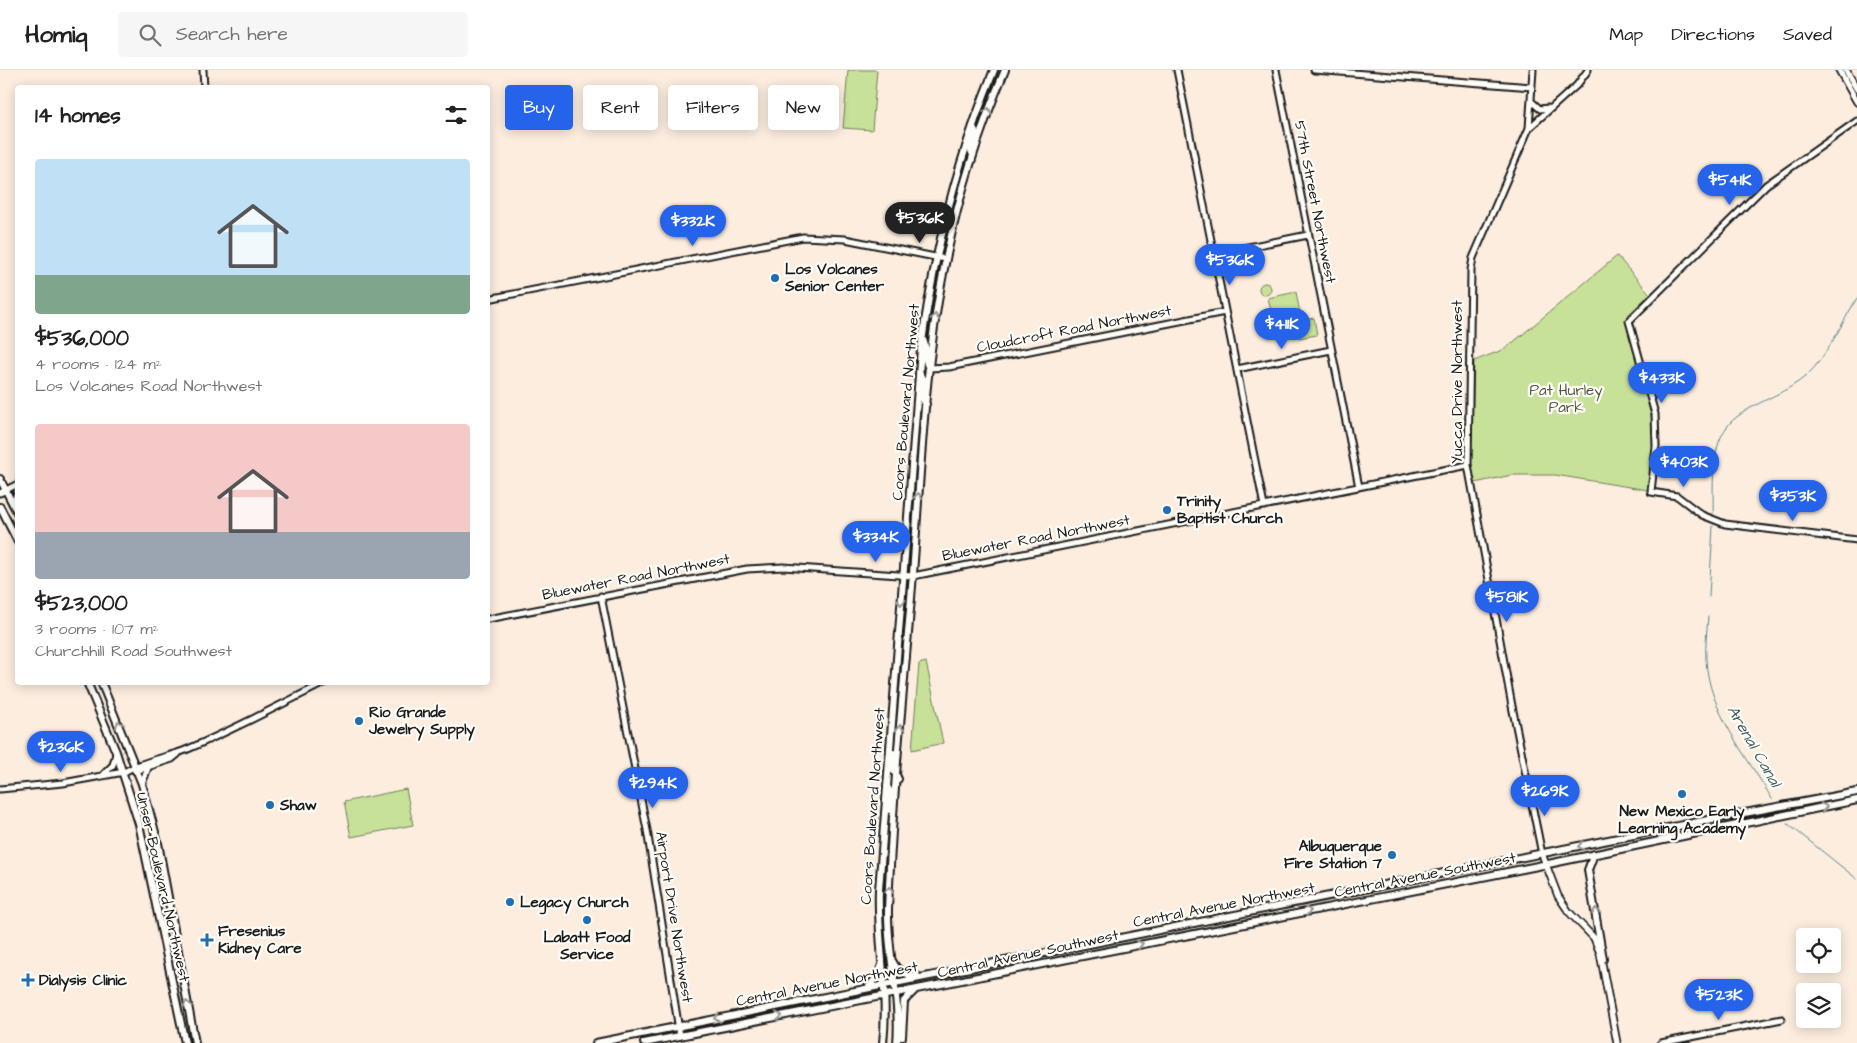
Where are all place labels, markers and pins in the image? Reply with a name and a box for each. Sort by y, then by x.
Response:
pin: $541K [1695,164,1765,206]
pin: $536K [885,202,955,244]
pin: $332K [658,204,728,247]
pin: $536K [1195,244,1265,286]
place label: Los Volcanes Senior Center [784,259,885,297]
marker: Los Volcanes Senior Center [769,272,781,284]
pin: $411K [1247,308,1317,350]
pin: $433K [1627,362,1697,404]
pin: $403K [1649,446,1719,488]
pin: $353K [1758,480,1828,522]
place label: Trinity Baptist Church [1176,491,1283,529]
marker: Trinity Baptist Church [1161,504,1173,516]
pin: $334K [841,520,911,563]
pin: $581K [1472,580,1542,623]
place label: Rio Grande Jewelry Supply [368,702,475,741]
marker: Rio Grande Jewelry Supply [353,715,365,727]
pin: $236K [26,730,96,773]
pin: $294K [618,766,688,809]
pin: $269K [1510,774,1580,817]
marker: New Mexico Early Learning Academy [1676,788,1688,800]
place label: Shaw [279,795,317,816]
marker: Shaw [264,799,276,811]
place label: New Mexico Early Learning Academy [1618,801,1747,841]
place label: Albuquerque Fire Station 7 [1284,836,1383,874]
marker: Albuquerque Fire Station 7 [1386,849,1398,861]
place label: Legacy Church [520,892,629,915]
marker: Legacy Church [504,896,516,908]
marker: Labatt Food Service [581,914,593,926]
place label: Fresenius Kidney Care [218,921,302,960]
place label: Labatt Food Service [543,927,631,965]
marker: Fresenius Kidney Care [200,933,214,947]
place label: Dialysis Clinic [39,970,128,992]
marker: Dialysis Clinic [21,973,35,987]
pin: $523K [1684,978,1754,1021]

